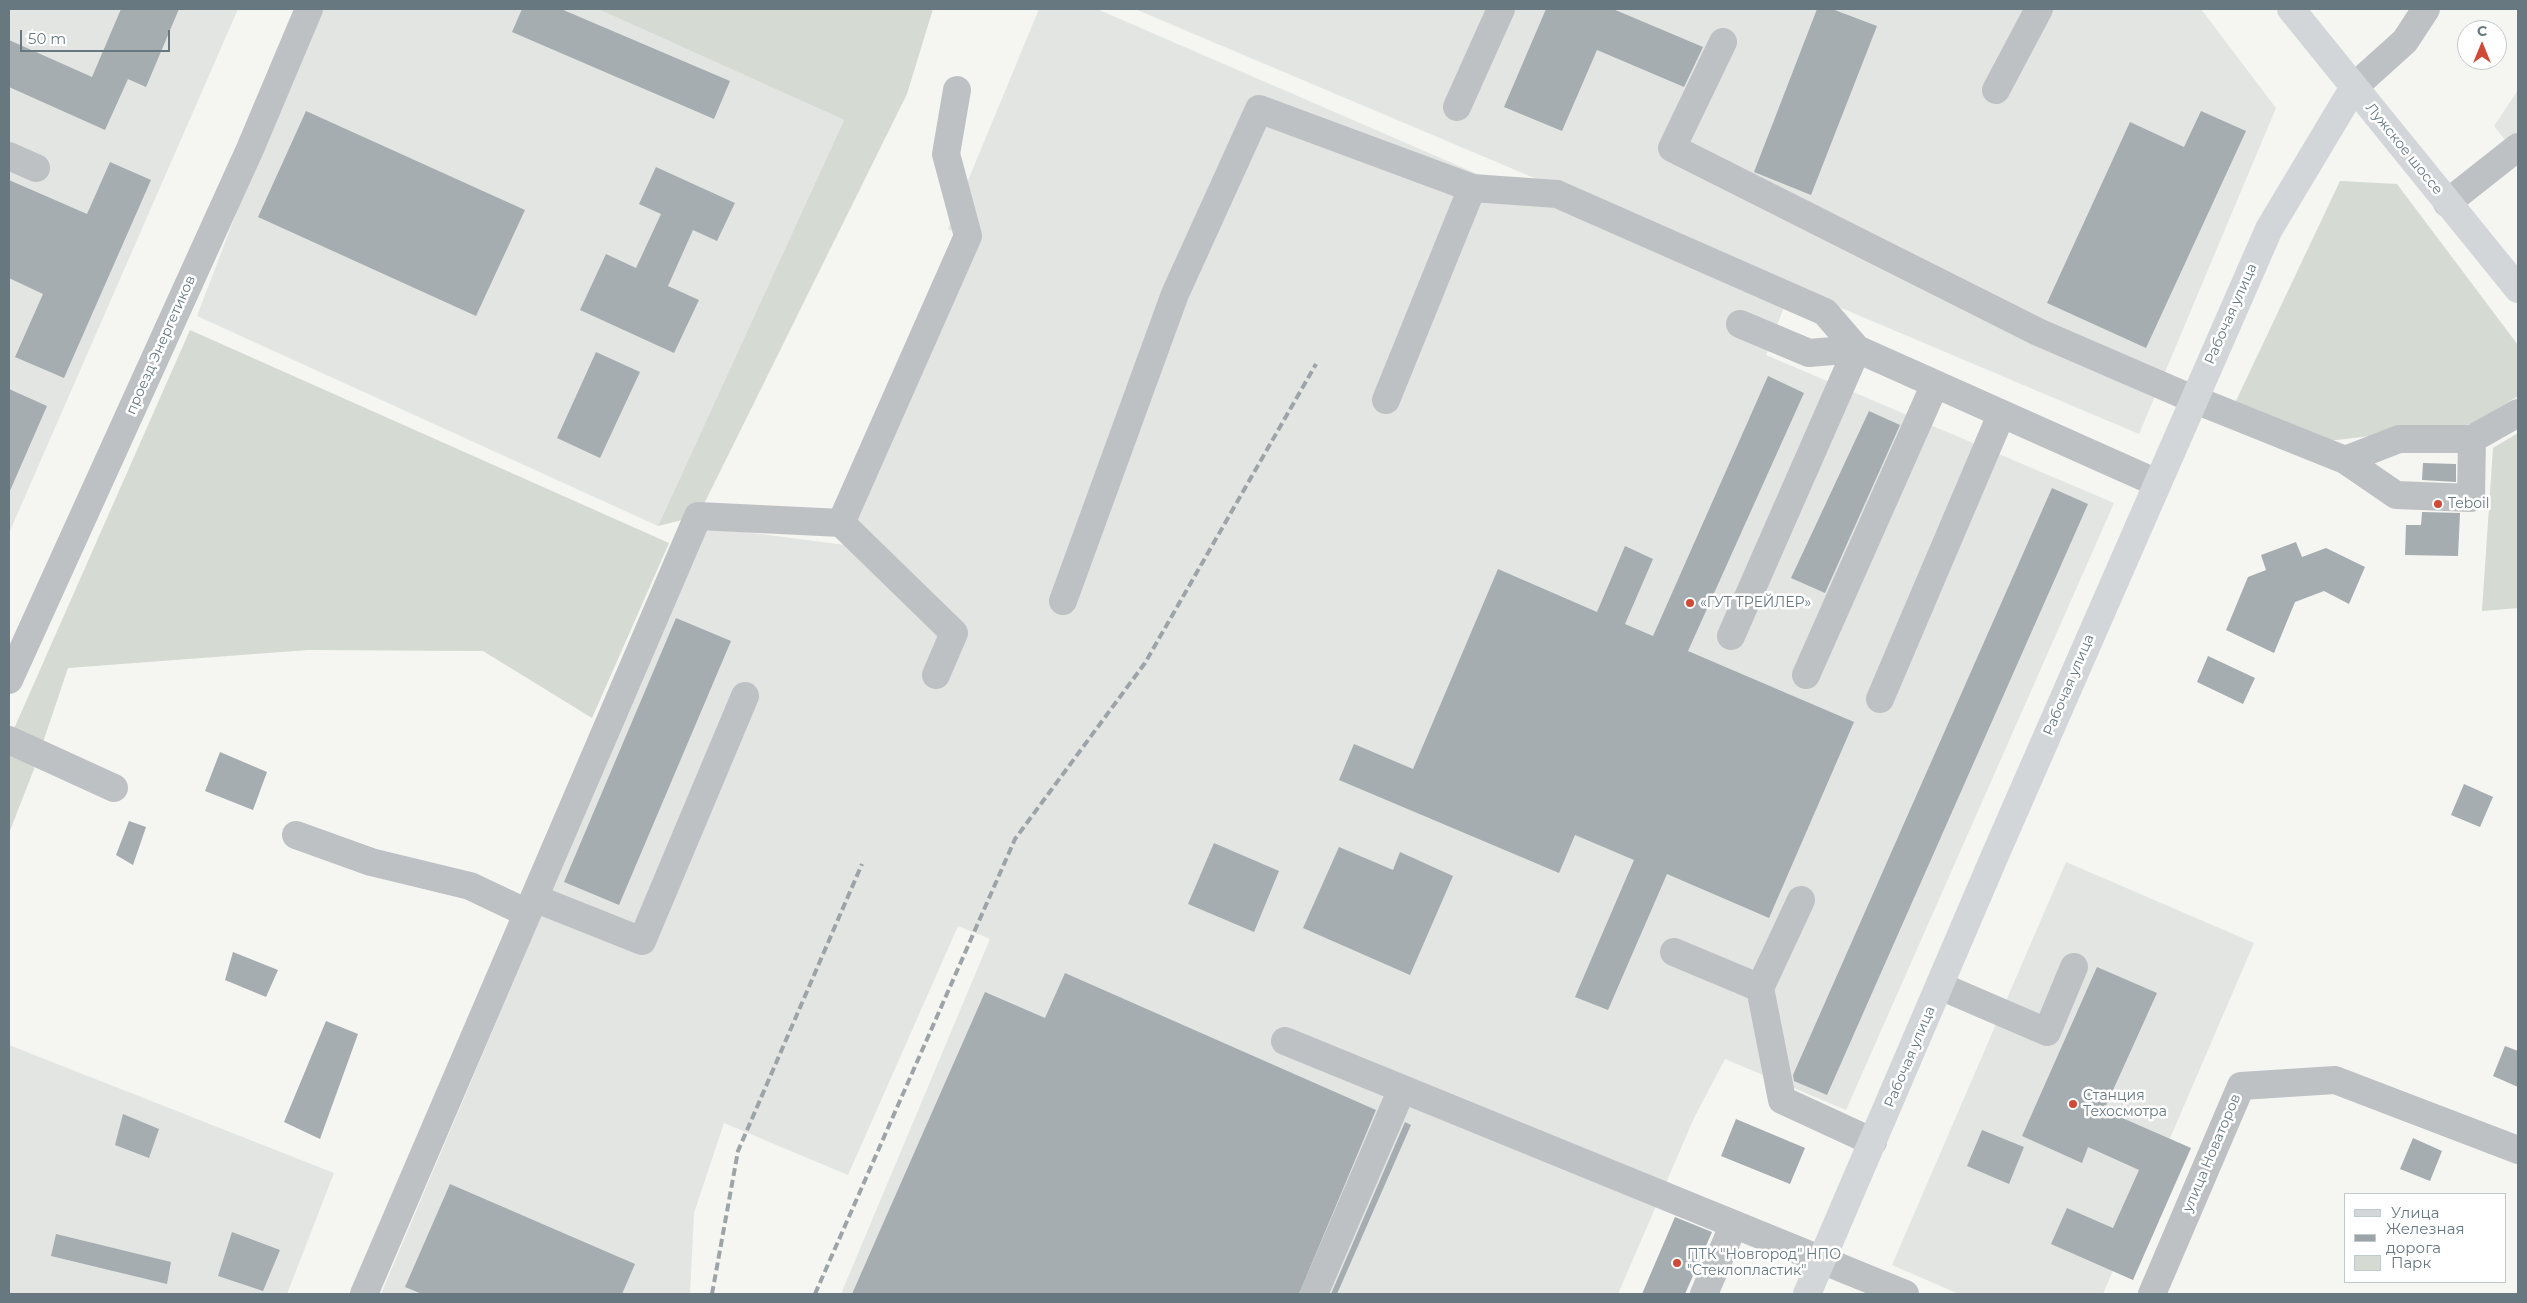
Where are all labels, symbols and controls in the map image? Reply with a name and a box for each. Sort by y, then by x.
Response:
scale bar [22,20,172,52]
north arrow [2457,20,2507,70]
text: С [2477,22,2487,40]
text: 50 m [28,29,66,48]
street label: Лужское шоссе [2362,100,2446,198]
street label: Рабочая улица [2201,261,2261,367]
street label: проезд Энергетиков [123,273,199,417]
place label: Teboil [2448,496,2490,512]
marker: Teboil [2432,498,2444,510]
place label: «ГУТ ТРЕЙЛЕР» [1700,595,1811,611]
marker: «ГУТ ТРЕЙЛЕР» [1684,597,1696,609]
street label: Рабочая улица [2040,632,2098,738]
street label: Рабочая улица [1881,1004,1939,1110]
place label: Станция Техосмотра [2083,1088,2167,1120]
street label: улица Новаторов [2180,1091,2244,1215]
marker: Станция Техосмотра [2067,1098,2079,1110]
legend [2344,1193,2507,1283]
text: Улица [2391,1203,2439,1222]
text: Железная дорога [2386,1219,2465,1257]
place label: ПТК "Новгород" НПО "Стеклопластик" [1687,1247,1841,1280]
text: Парк [2391,1253,2431,1272]
marker: ПТК "Новгород" НПО "Стеклопластик" [1671,1257,1683,1269]

